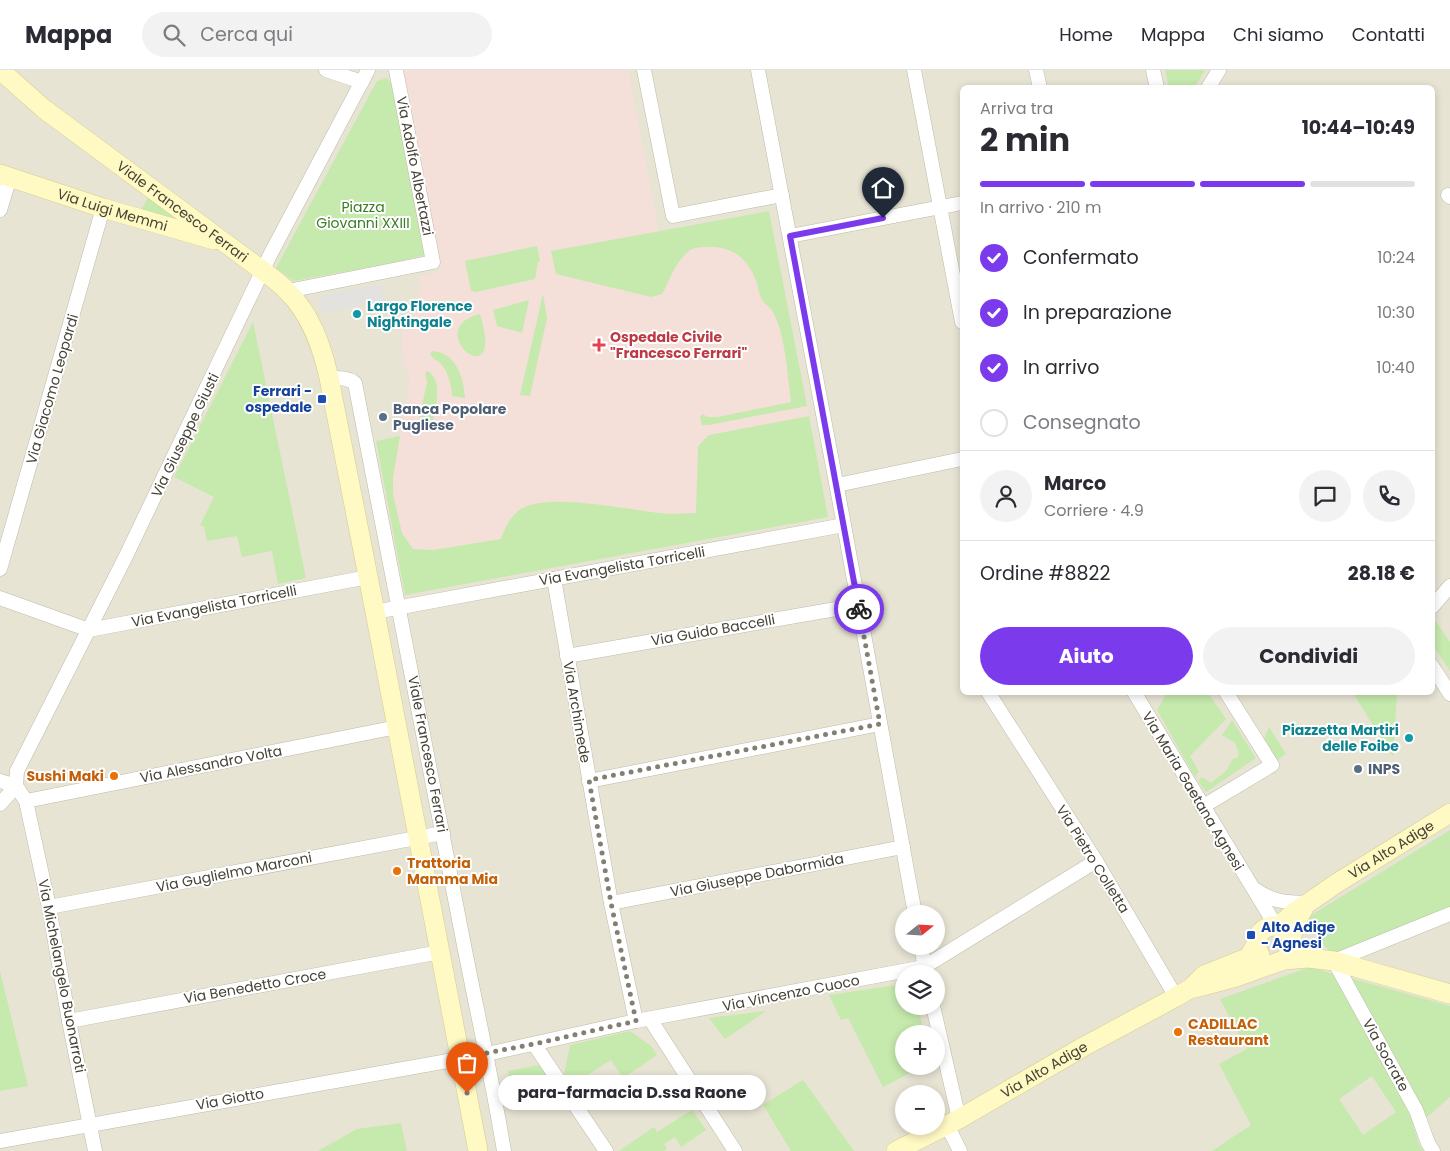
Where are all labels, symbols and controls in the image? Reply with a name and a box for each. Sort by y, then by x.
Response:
search box [142,12,492,57]
text: Mappa [25,18,112,51]
icon: search [160,21,188,49]
text: Cerca qui [200,21,293,48]
text: Home [1059,22,1113,47]
text: Mappa [1141,22,1205,47]
text: Chi siamo [1233,22,1324,47]
text: Contatti [1352,22,1425,47]
street label: Via Adolfo Albertazzi [392,95,438,237]
text: Arriva tra [980,97,1053,120]
text: 10:44–10:49 [1302,114,1415,141]
text: 2 min [980,117,1070,162]
street label: Viale Francesco Ferrari [113,156,252,267]
pin [862,167,904,218]
icon: home [869,174,897,202]
street label: Via Luigi Memmi [55,184,170,236]
text: In arrivo · 210 m [980,196,1101,219]
park label: Piazza Giovanni XXIII [316,197,410,233]
icon: check [980,244,1008,272]
text: Confermato [1023,244,1139,271]
text: 10:24 [1377,246,1415,269]
place label: Largo Florence Nightingale [367,296,473,332]
icon: check [980,299,1008,327]
text: In preparazione [1023,299,1172,326]
text: 10:30 [1377,301,1415,324]
marker: Largo Florence Nightingale [351,308,363,320]
street label: Via Giacomo Leopardi [21,312,83,466]
place label: Ospedale Civile "Francesco Ferrari" [610,327,748,363]
marker: Ospedale Civile "Francesco Ferrari" [592,338,606,352]
icon: check [980,354,1008,382]
text: In arrivo [1023,354,1099,381]
text: 10:40 [1376,356,1415,379]
street label: Via Giuseppe Giusti [146,370,224,500]
place label: Ferrari - ospedale [245,381,312,417]
marker: Ferrari - ospedale [316,393,328,405]
place label: Banca Popolare Pugliese [393,399,507,435]
text: Consegnato [1023,409,1141,436]
marker: Banca Popolare Pugliese [377,411,389,423]
button: person [980,470,1032,522]
text: Marco [1044,470,1106,497]
button: chat [1299,470,1351,522]
button: phone [1363,470,1415,522]
text: Corriere · 4.9 [1044,499,1144,522]
street label: Via Evangelista Torricelli [537,542,707,590]
text: Ordine #8822 [980,560,1110,587]
text: 28.18 € [1348,560,1415,587]
street label: Via Evangelista Torricelli [130,580,298,632]
courier [834,584,884,634]
icon: bike [845,595,873,623]
street label: Via Guido Baccelli [649,609,777,651]
button: Aiuto [980,627,1193,685]
button: Condividi [1203,627,1415,685]
street label: Via Archimede [558,660,596,765]
street label: Viale Francesco Ferrari [403,674,453,834]
street label: Via Maria Gaetana Agnesi [1137,708,1249,874]
place label: Piazzetta Martiri delle Foibe [1282,720,1399,756]
marker: Piazzetta Martiri delle Foibe [1403,732,1415,744]
street label: Via Alessandro Volta [138,740,284,788]
place label: INPS [1368,759,1400,779]
marker: INPS [1352,763,1364,775]
place label: Sushi Maki [26,766,104,786]
marker: Sushi Maki [108,770,120,782]
street label: Via Pietro Colletta [1052,801,1134,917]
street label: Via Alto Adige [1344,815,1438,884]
street label: Via Guglielmo Marconi [154,847,314,897]
street label: Via Giuseppe Dabormida [668,848,846,902]
place label: Trattoria Mamma Mia [407,853,498,889]
marker: Trattoria Mamma Mia [391,865,403,877]
street label: Via Michelangelo Buonarroti [33,878,91,1074]
north arrow [895,905,945,955]
map controls [895,905,945,1135]
place label: Alto Adige - Agnesi [1261,917,1335,953]
marker: Alto Adige - Agnesi [1245,929,1257,941]
street label: Via Benedetto Croce [182,964,328,1008]
button: layers [895,965,945,1015]
street label: Via Vincenzo Cuoco [721,970,861,1016]
place label: CADILLAC Restaurant [1188,1014,1269,1050]
street label: Via Socrate [1358,1015,1414,1095]
button: + [895,1025,945,1075]
marker: CADILLAC Restaurant [1172,1026,1184,1038]
street label: Via Alto Adige [997,1036,1091,1103]
pin [446,1042,488,1093]
icon: bag [453,1049,481,1077]
callout: para-farmacia D.ssa Raone [497,1076,764,1110]
text: para-farmacia D.ssa Raone [517,1081,747,1104]
street label: Via Giotto [195,1083,266,1115]
button: − [895,1085,945,1135]

